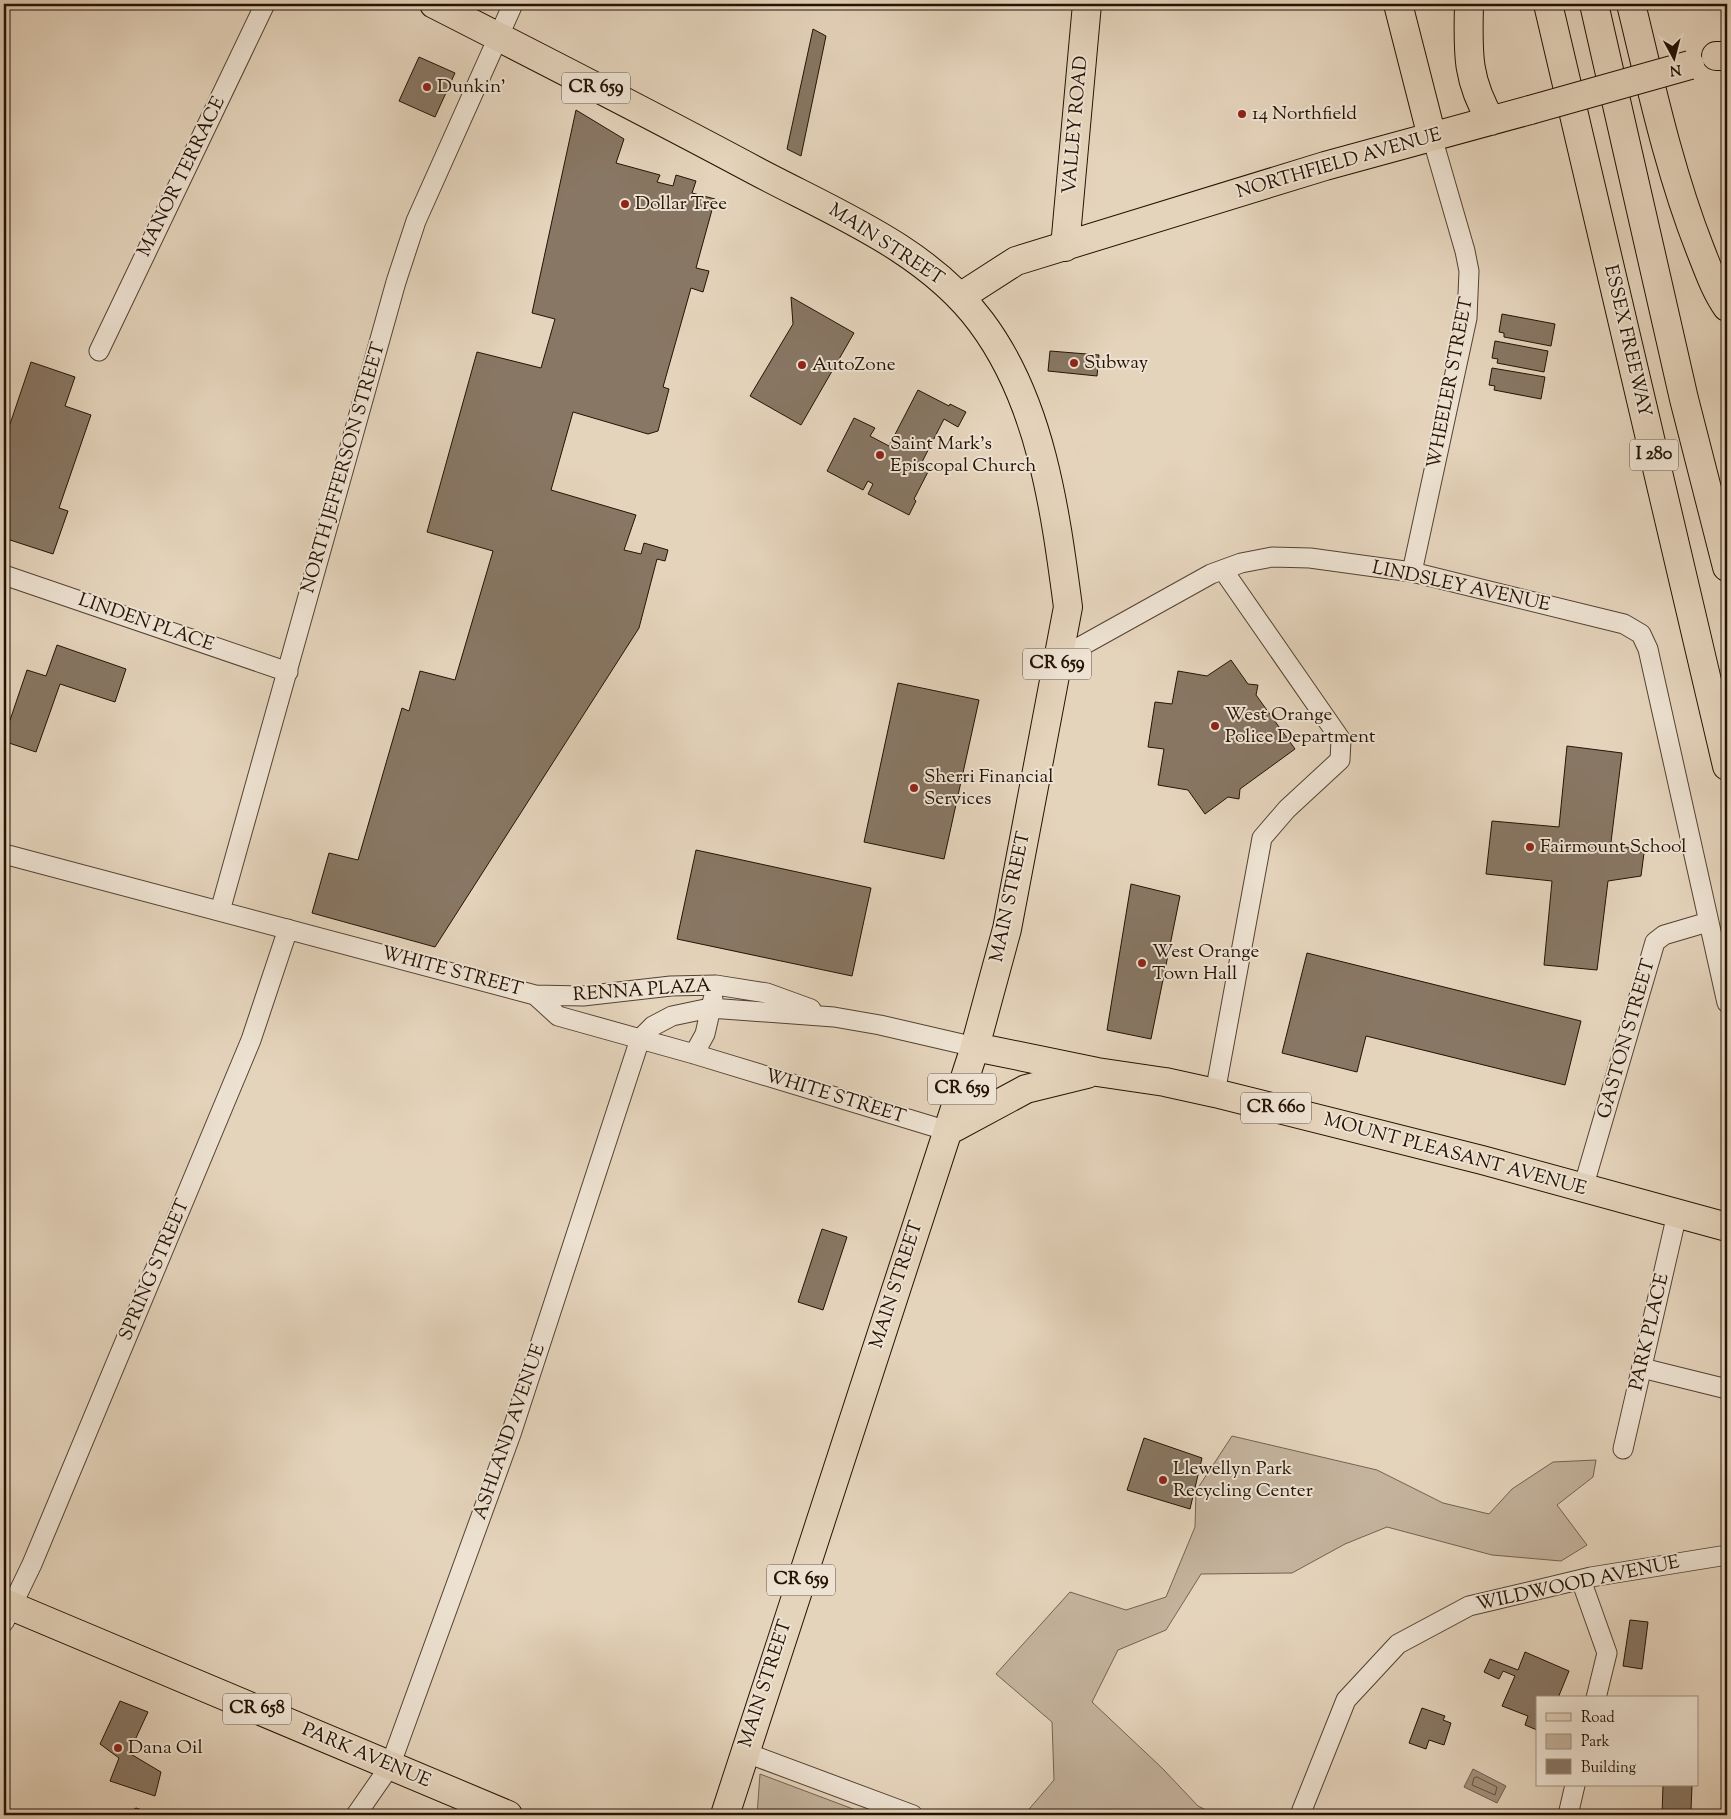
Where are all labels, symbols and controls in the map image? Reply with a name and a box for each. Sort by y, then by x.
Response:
north arrow [1648,32,1698,82]
street label: VALLEY ROAD [1056,55,1096,195]
text: N [1669,58,1682,80]
road number: CR 659 [562,73,630,104]
place label: Dunkin' [437,74,506,101]
marker: Dunkin' [421,81,433,93]
street label: MANOR TERRACE [131,92,233,262]
place label: 14 Northfield [1252,101,1357,128]
marker: 14 Northfield [1236,108,1248,120]
street label: NORTHFIELD AVENUE [1233,122,1445,206]
place label: Dollar Tree [635,191,727,218]
street label: MAIN STREET [823,197,949,293]
marker: Dollar Tree [619,198,631,210]
street label: ESSEX FREEWAY [1596,262,1658,420]
street label: WHEELER STREET [1421,295,1481,471]
street label: NORTH JEFFERSON STREET [295,339,393,597]
place label: Subway [1084,350,1149,377]
place label: AutoZone [812,352,896,379]
marker: Subway [1068,357,1080,369]
marker: AutoZone [796,359,808,371]
place label: Saint Mark's Episcopal Church [890,431,1036,480]
road number: I 280 [1630,440,1678,470]
marker: Saint Mark's Episcopal Church [874,449,886,461]
street label: LINDSLEY AVENUE [1369,555,1553,619]
street label: LINDEN PLACE [74,587,218,659]
road number: CR 659 [1023,649,1091,680]
place label: West Orange Police Department [1225,702,1376,751]
marker: West Orange Police Department [1209,720,1221,732]
place label: Sherri Financial Services [924,764,1054,813]
marker: Sherri Financial Services [908,782,920,794]
street label: MAIN STREET [984,829,1038,965]
place label: Fairmount School [1540,834,1687,861]
marker: Fairmount School [1524,841,1536,853]
place label: West Orange Town Hall [1152,939,1259,988]
street label: WHITE STREET [378,940,526,1004]
street label: GASTON STREET [1591,956,1663,1122]
marker: West Orange Town Hall [1136,957,1148,969]
street label: RENNA PLAZA [572,973,713,1009]
street label: WHITE STREET [761,1063,909,1131]
road number: CR 659 [928,1074,996,1104]
road number: CR 660 [1241,1092,1311,1124]
street label: MOUNT PLEASANT AVENUE [1321,1107,1590,1203]
street label: SPRING STREET [113,1195,197,1345]
street label: MAIN STREET [864,1218,930,1352]
street label: PARK PLACE [1623,1270,1677,1393]
street label: ASHLAND AVENUE [467,1340,553,1524]
place label: Llewellyn Park Recycling Center [1173,1456,1313,1505]
marker: Llewellyn Park Recycling Center [1157,1474,1169,1486]
street label: WILDWOOD AVENUE [1474,1549,1683,1619]
road number: CR 659 [767,1564,835,1596]
street label: MAIN STREET [733,1617,799,1751]
road number: CR 658 [223,1694,291,1725]
legend [1536,1696,1698,1786]
text: Road [1581,1708,1615,1729]
street label: PARK AVENUE [297,1717,435,1795]
text: Park [1581,1732,1610,1753]
place label: Dana Oil [128,1735,203,1762]
marker: Dana Oil [112,1742,124,1754]
text: Building [1581,1758,1636,1779]

